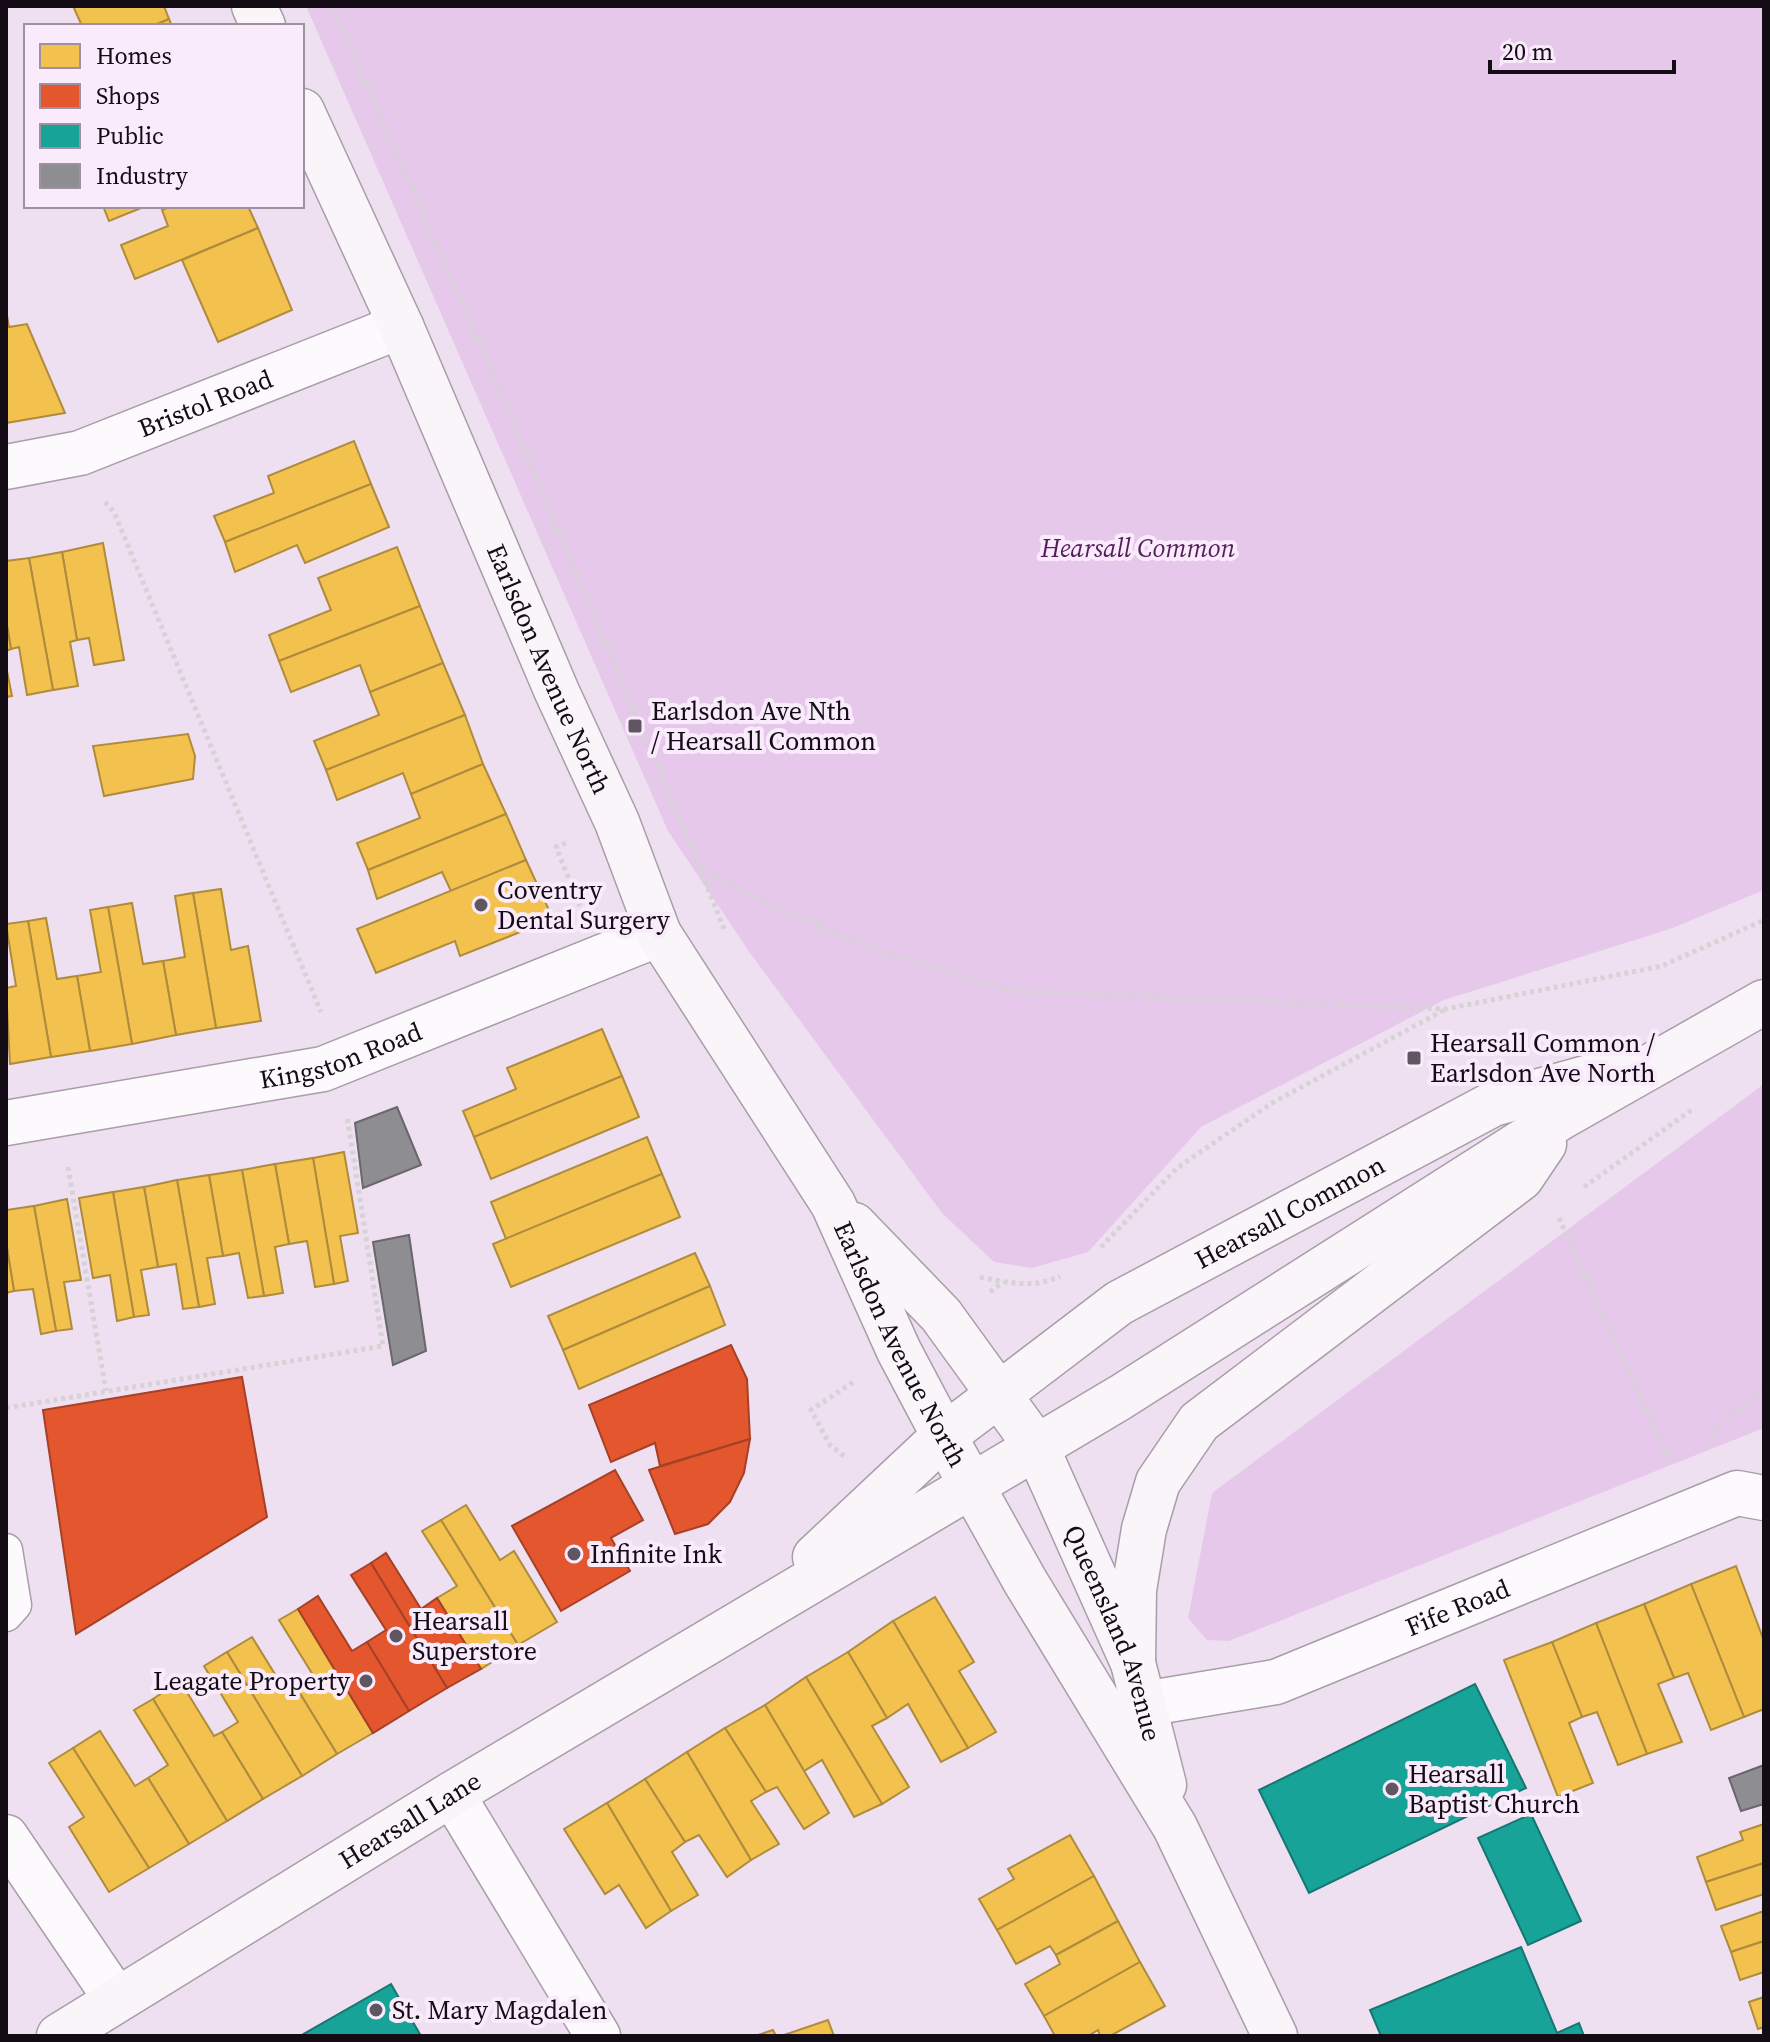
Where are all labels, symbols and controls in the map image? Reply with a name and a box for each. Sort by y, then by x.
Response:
legend [24,24,304,208]
scale bar [1490,24,1674,74]
text: 20 m [1502,35,1553,68]
text: Homes [96,39,172,72]
text: Shops [96,79,160,112]
text: Public [96,119,164,152]
text: Industry [96,159,188,192]
street label: Bristol Road [133,361,278,446]
park label: Hearsall Common [1040,530,1236,566]
street label: Earlsdon Avenue North [478,538,620,800]
place label: Earlsdon Ave Nth / Hearsall Common [651,693,876,759]
marker: Earlsdon Ave Nth / Hearsall Common [626,717,644,735]
place label: Coventry Dental Surgery [497,872,671,938]
marker: Coventry Dental Surgery [472,896,490,914]
street label: Kingston Road [257,1013,427,1098]
place label: Hearsall Common / Earlsdon Ave North [1430,1025,1656,1091]
marker: Hearsall Common / Earlsdon Ave North [1405,1049,1423,1067]
street label: Hearsall Common [1188,1147,1391,1278]
street label: Earlsdon Avenue North [825,1215,976,1474]
street label: Queensland Avenue [1056,1519,1170,1745]
place label: Infinite Ink [590,1536,723,1572]
marker: Infinite Ink [565,1545,583,1563]
street label: Fife Road [1400,1570,1515,1645]
place label: Hearsall Superstore [412,1603,537,1669]
marker: Hearsall Superstore [387,1627,405,1645]
place label: Leagate Property [153,1663,351,1699]
marker: Leagate Property [357,1672,375,1690]
place label: Hearsall Baptist Church [1408,1756,1580,1822]
street label: Hearsall Lane [332,1763,488,1877]
marker: Hearsall Baptist Church [1383,1780,1401,1798]
place label: St. Mary Magdalen [392,1992,608,2028]
marker: St. Mary Magdalen [367,2001,385,2019]

